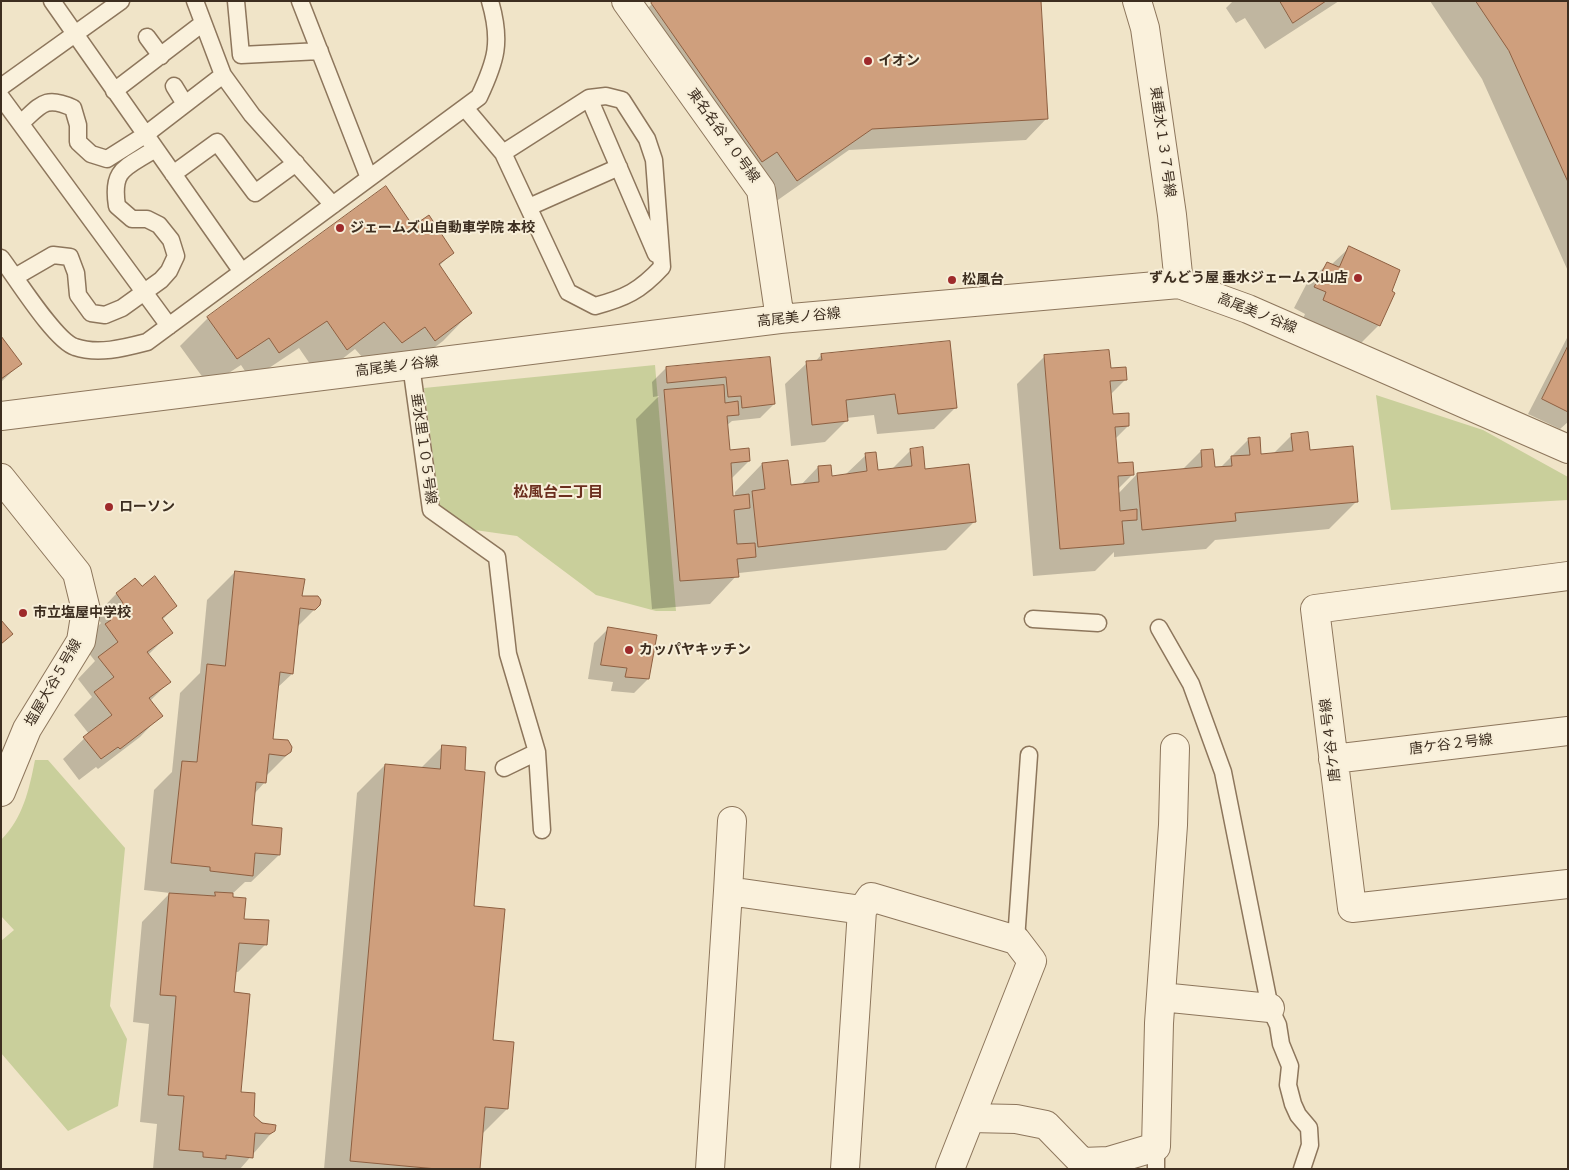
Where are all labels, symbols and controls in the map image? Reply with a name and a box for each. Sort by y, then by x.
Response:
place label: イオン [878,53,920,69]
marker: イオン [862,55,874,67]
street label: 東垂水１３７号線 [1146,85,1178,199]
street label: 東名名谷４０号線 [683,86,763,186]
place label: ジェームズ山自動車学院 本校 [350,220,535,236]
marker: ジェームズ山自動車学院 本校 [334,222,346,234]
place label: ずんどう屋 垂水ジェームス山店 [1149,270,1348,286]
place label: 松風台 [962,272,1004,288]
marker: ずんどう屋 垂水ジェームス山店 [1352,272,1364,284]
marker: 松風台 [946,274,958,286]
street label: 高尾美ノ谷線 [1215,290,1299,338]
street label: 高尾美ノ谷線 [756,305,842,331]
street label: 高尾美ノ谷線 [354,354,440,380]
street label: 垂水里１０５号線 [407,392,439,506]
district label: 松風台二丁目 [513,484,603,502]
place label: ローソン [119,499,175,515]
marker: ローソン [103,501,115,513]
place label: 市立塩屋中学校 [33,605,131,621]
marker: 市立塩屋中学校 [17,607,29,619]
street label: 塩屋大谷５号線 [22,636,86,730]
place label: カッパヤキッチン [639,642,751,658]
marker: カッパヤキッチン [623,644,635,656]
street label: 唐ケ谷４号線 [1318,697,1344,783]
street label: 唐ケ谷２号線 [1408,732,1494,758]

